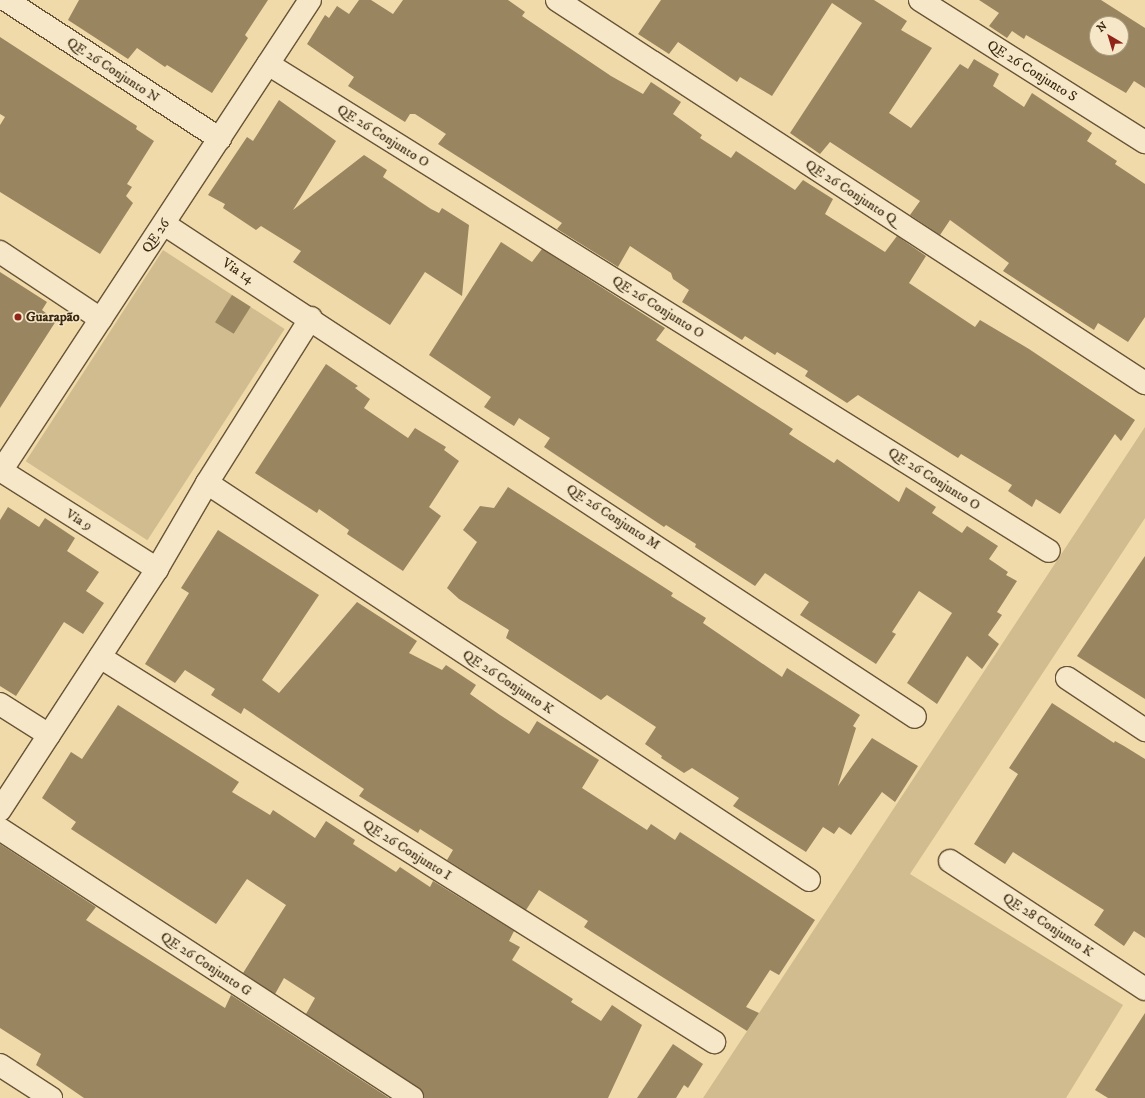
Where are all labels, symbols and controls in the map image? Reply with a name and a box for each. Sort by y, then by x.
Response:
north arrow [1089,16,1129,56]
text: N [1094,19,1110,36]
street label: QE 26 Conjunto N [64,34,162,106]
street label: QE 26 Conjunto S [984,37,1080,105]
street label: QE 26 Conjunto O [334,101,432,171]
street label: QE 26 Conjunto Q [802,156,900,228]
street label: QE 26 [139,216,173,256]
street label: Via 14 [219,255,257,287]
street label: QE 26 Conjunto O [609,272,707,342]
place label: Guarapão [26,309,79,325]
marker: Guarapão [13,312,23,322]
street label: QE 26 Conjunto O [885,444,983,514]
street label: QE 26 Conjunto M [563,480,663,554]
street label: Via 9 [63,505,95,535]
street label: QE 26 Conjunto K [459,646,557,718]
street label: QE 26 Conjunto I [360,816,454,884]
street label: QE 28 Conjunto K [999,889,1097,961]
street label: QE 26 Conjunto G [157,928,255,1000]

